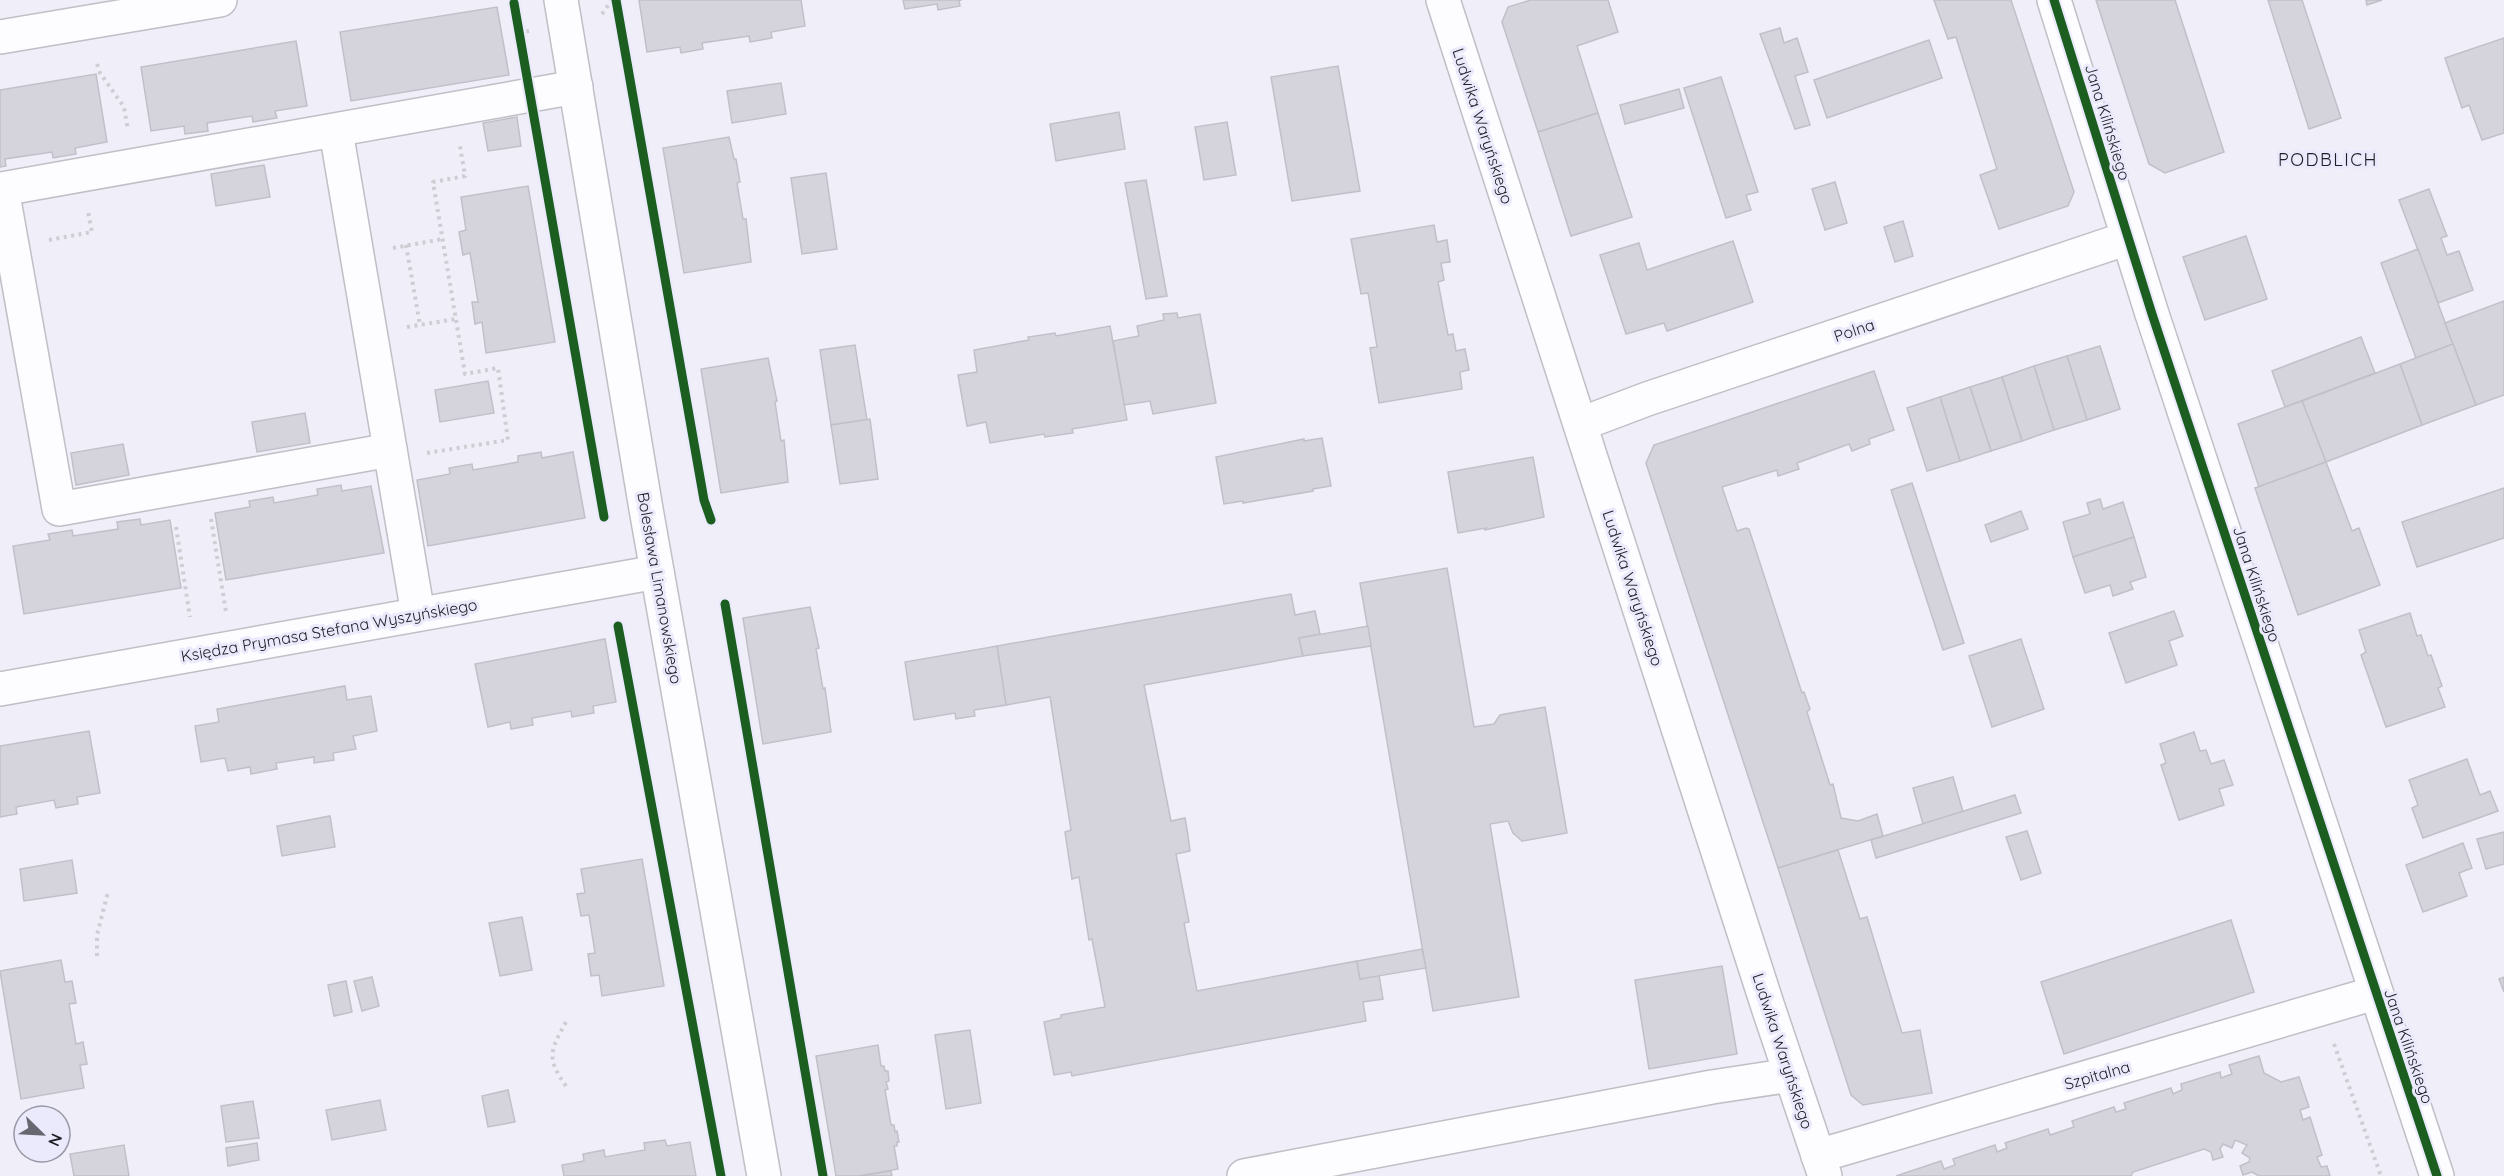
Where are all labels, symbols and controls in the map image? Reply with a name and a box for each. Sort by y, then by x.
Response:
street label: Ludwika Waryńskiego [1448,46,1518,206]
street label: Jana Kilińskiego [2081,61,2135,183]
district label: PODBLICH [2278,148,2378,171]
street label: Polna [1831,314,1877,346]
street label: Bolesława Limanowskiego [633,491,687,685]
street label: Ludwika Waryńskiego [1598,508,1668,668]
street label: Jana Kilińskiego [2229,524,2285,644]
street label: Księdza Prymasa Stefana Wyszyńskiego [179,594,479,666]
street label: Ludwika Waryńskiego [1748,971,1818,1131]
street label: Jana Kilińskiego [2380,986,2438,1106]
street label: Szpitalna [2062,1056,2132,1094]
north arrow [12,1104,72,1164]
text: N [44,1131,67,1150]

